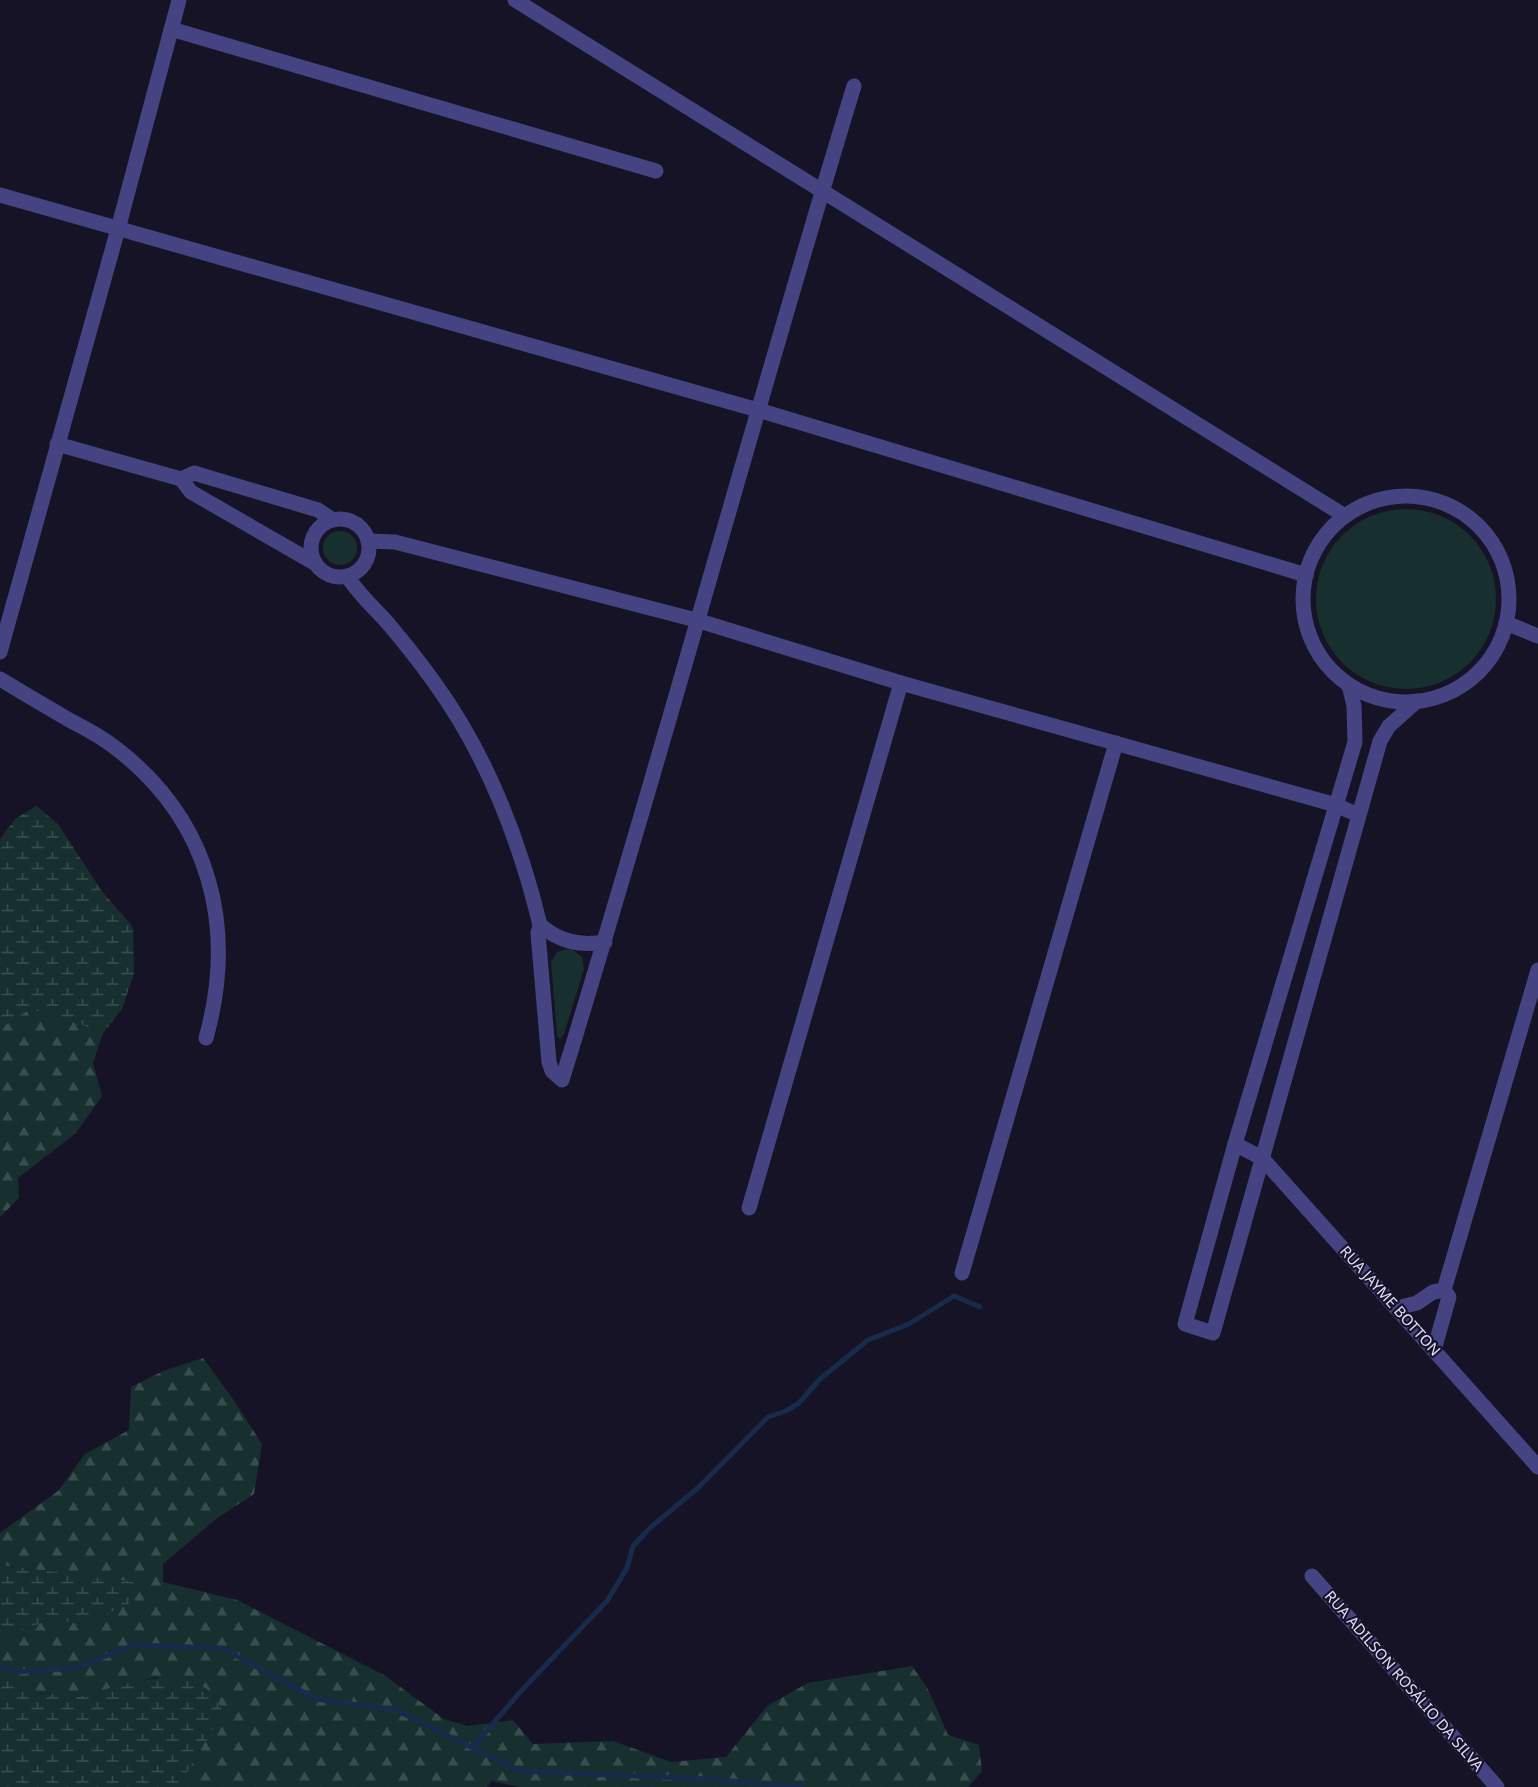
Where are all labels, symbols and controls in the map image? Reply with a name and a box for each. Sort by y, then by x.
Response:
street label: RUA JAYME BOTTON [1336,1241,1446,1360]
street label: RUA ADILSON ROSÁLIO DA SILVA [1321,1586,1489,1775]

